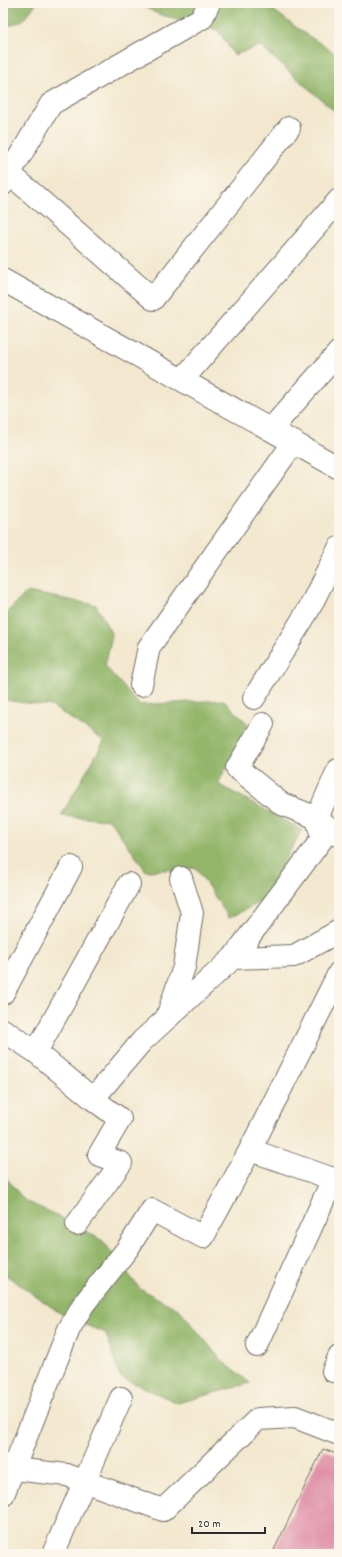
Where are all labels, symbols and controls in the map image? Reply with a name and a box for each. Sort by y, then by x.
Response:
scale bar [192,1509,265,1535]
text: 20 m [198,1516,221,1533]

